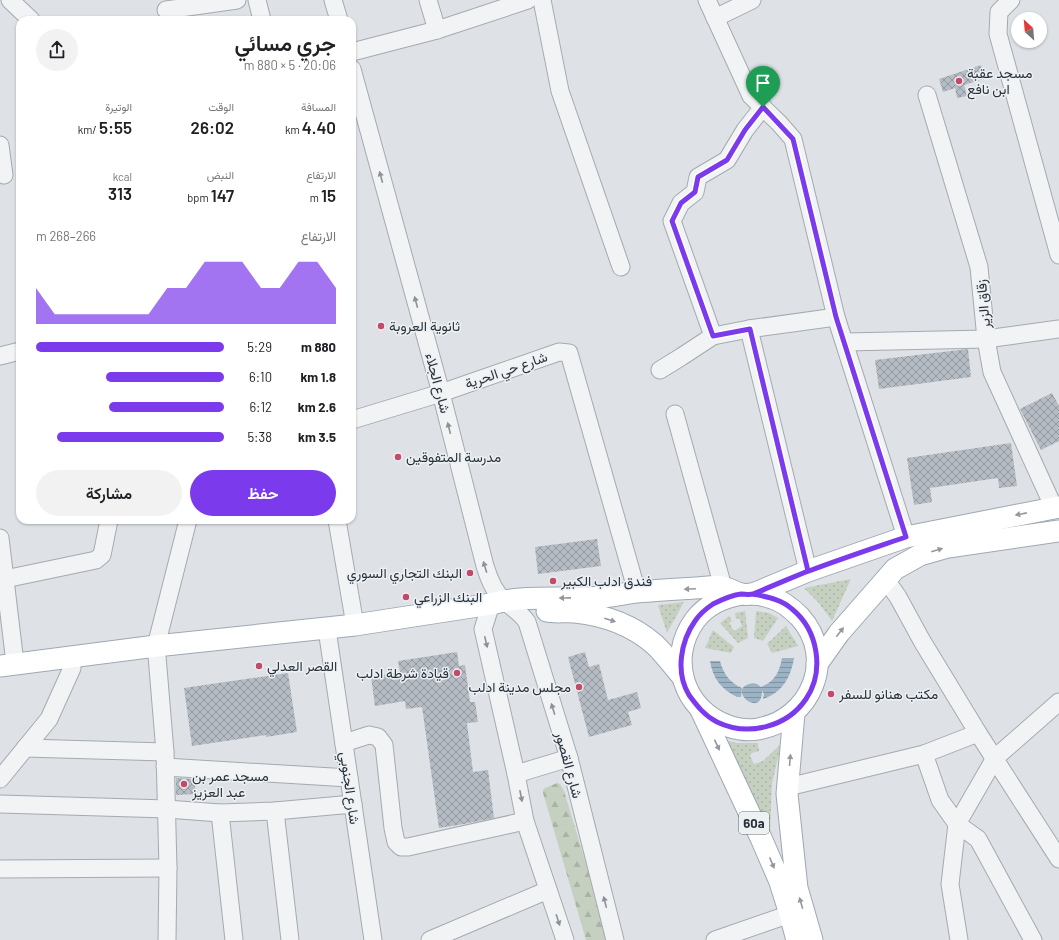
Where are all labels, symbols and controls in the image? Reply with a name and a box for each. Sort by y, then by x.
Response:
north arrow [1011,12,1047,48]
map controls [1011,12,1047,48]
button: share [36,29,78,71]
text: جري مسائي [234,29,336,55]
text: 20:06 · 5 × 880 m [244,57,336,73]
place label: مسجد عقبة ابن نافع [967,64,1032,100]
pin [746,66,780,107]
icon: arrive [752,72,774,94]
marker: مسجد عقبة ابن نافع [954,76,964,86]
text: الوتيرة [105,100,132,113]
text: الوقت [208,100,234,113]
text: المسافة [301,100,336,113]
text: 5:55 [99,117,132,137]
text: 26:02 [191,117,234,137]
text: 4.40 [302,117,336,137]
text: /km [78,123,99,136]
text: km [285,123,302,136]
text: النبض [207,168,234,181]
text: الارتفاع [306,168,336,181]
text: kcal [113,170,132,183]
one-way arrow [378,170,384,183]
text: 313 [108,183,132,203]
text: 147 [211,185,234,205]
text: 15 [321,185,336,205]
text: bpm [187,191,211,204]
text: m [310,191,321,204]
text: 266–268 m [36,228,96,244]
text: الارتفاع [301,228,336,244]
street label: زقاق الزير [972,278,994,330]
one-way arrow [413,296,419,308]
place label: ثانوية العروبة [389,317,460,335]
marker: ثانوية العروبة [376,321,386,331]
text: 5:29 [247,339,272,355]
text: 880 m [301,339,336,355]
street label: شارع حي الحرية [462,347,551,395]
street label: شارع الجلاء [419,351,455,416]
text: 6:10 [249,369,272,385]
text: 1.8 km [300,369,336,385]
text: 6:12 [249,399,272,415]
text: 2.6 km [298,399,336,415]
one-way arrow [446,421,452,434]
text: 5:38 [247,429,272,445]
text: 3.5 km [298,429,336,445]
place label: مدرسة المتفوقين [406,448,501,466]
marker: مدرسة المتفوقين [393,452,403,462]
button: مشاركة [36,470,182,516]
button: حفظ [190,470,336,516]
one-way arrow [1015,512,1027,518]
one-way arrow [931,547,943,553]
one-way arrow [482,561,488,573]
place label: البنك التجاري السوري [347,564,462,585]
marker: البنك التجاري السوري [465,568,475,578]
place label: فندق ادلب الكبير [560,572,652,590]
marker: فندق ادلب الكبير [548,576,558,586]
one-way arrow [684,585,696,592]
place label: البنك الزراعي [414,588,482,609]
marker: البنك الزراعي [401,592,411,602]
one-way arrow [559,594,571,601]
one-way arrow [604,617,616,623]
one-way arrow [836,627,844,638]
one-way arrow [484,635,490,648]
place label: القصر العدلي [267,657,337,678]
marker: القصر العدلي [254,661,264,671]
place label: قيادة شرطة ادلب [356,664,449,682]
marker: قيادة شرطة ادلب [452,668,462,678]
place label: مجلس مدينة ادلب [468,678,571,696]
marker: مجلس مدينة ادلب [574,682,584,692]
place label: مكتب هنانو للسفر [838,685,938,703]
marker: مكتب هنانو للسفر [826,689,836,699]
one-way arrow [550,703,556,715]
street label: شارع القصور [549,729,587,801]
one-way arrow [714,740,720,751]
street label: شارع الجنوبي [333,750,364,826]
one-way arrow [787,754,794,766]
place label: مسجد عمر بن عبد العزيز [191,767,269,801]
marker: مسجد عمر بن عبد العزيز [179,779,189,789]
one-way arrow [518,790,524,802]
road number: 60a [739,812,769,834]
one-way arrow [768,857,775,869]
one-way arrow [602,896,608,908]
one-way arrow [798,896,804,908]
one-way arrow [555,914,561,926]

